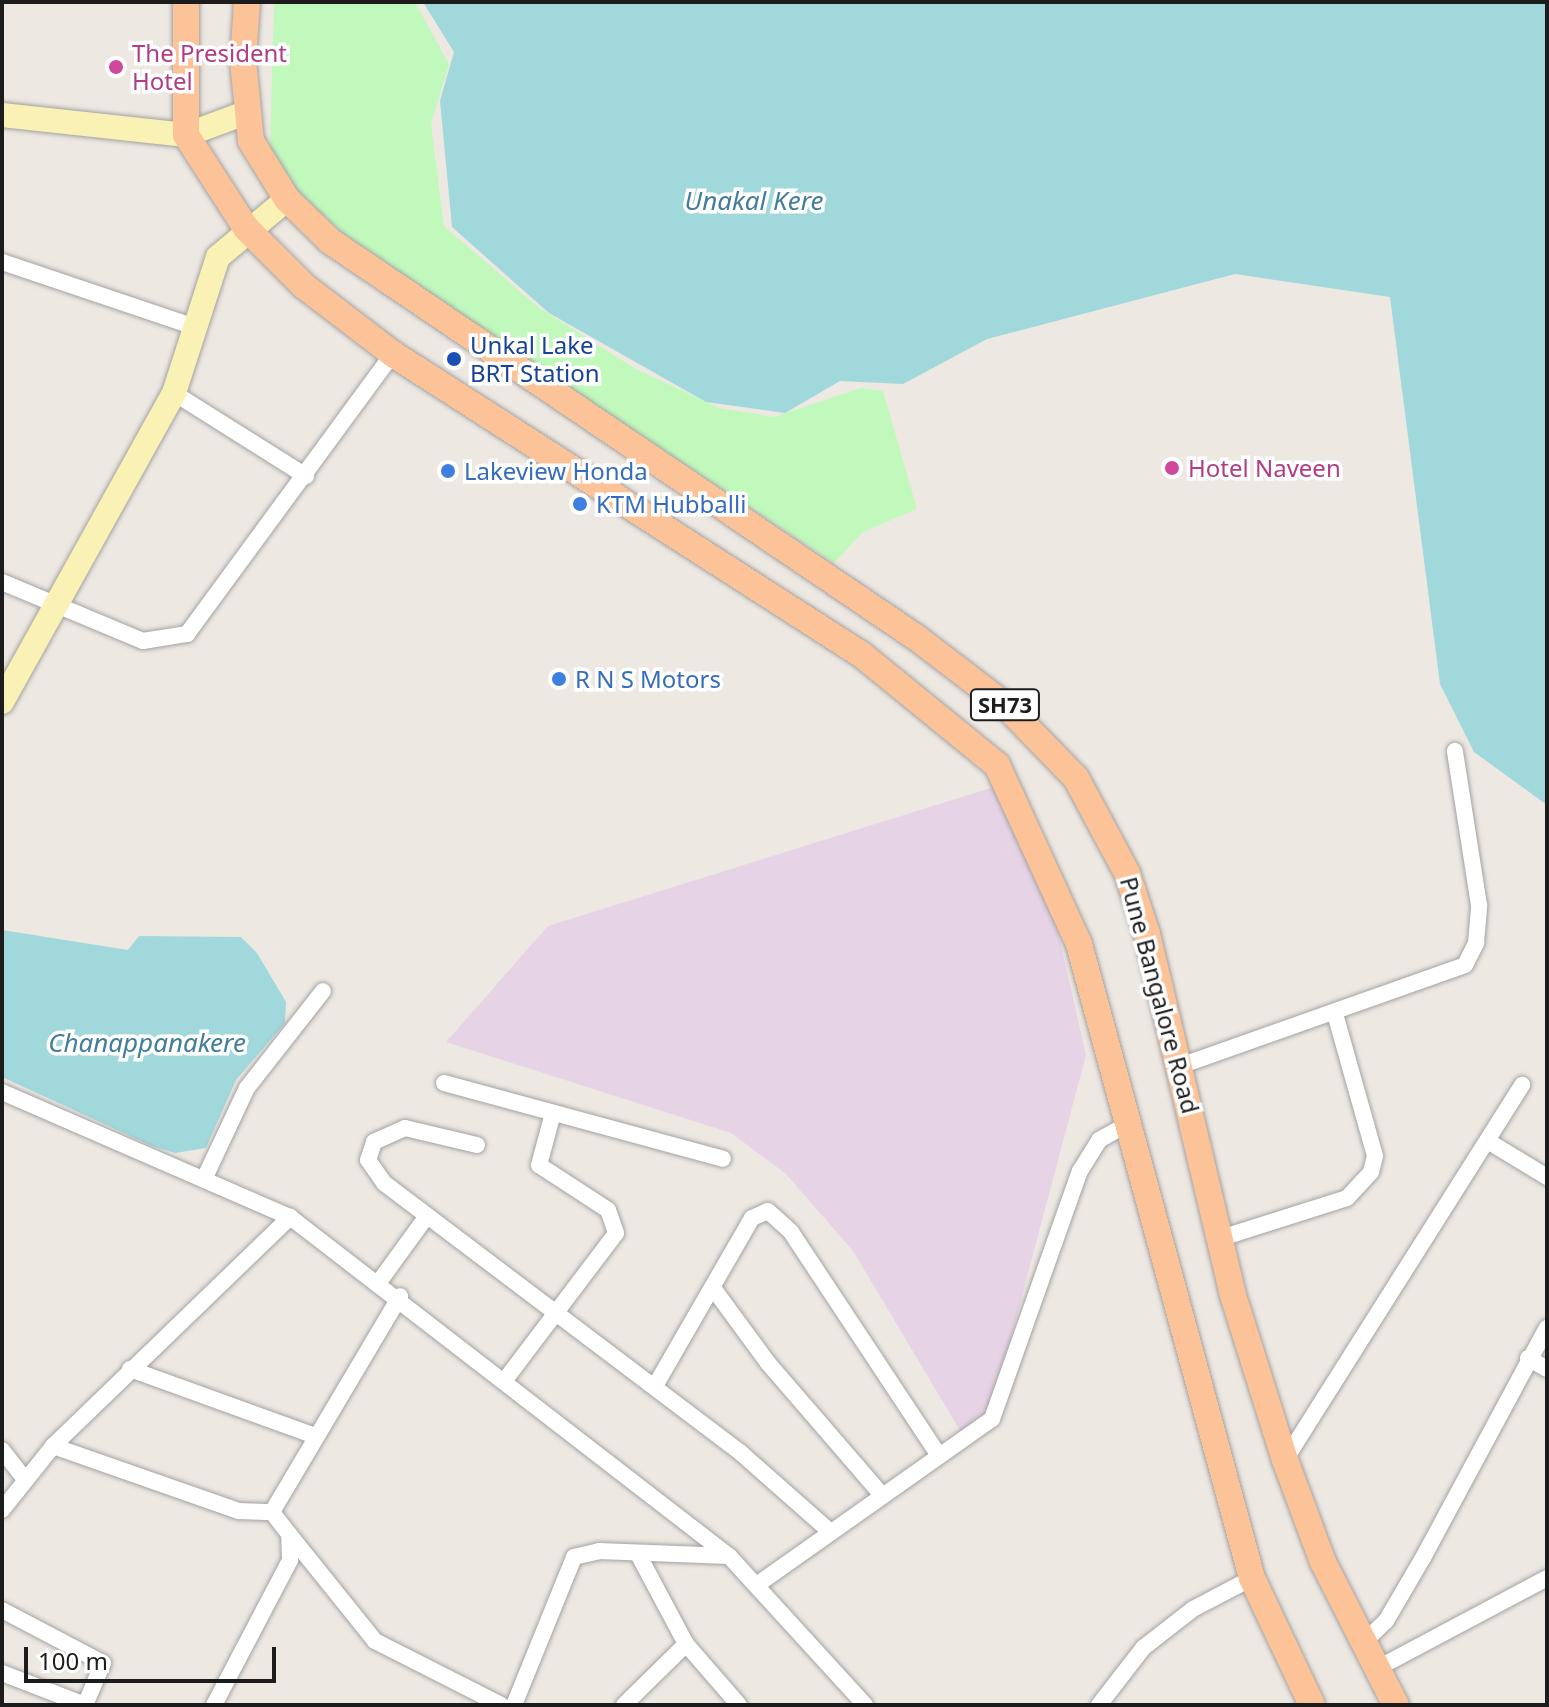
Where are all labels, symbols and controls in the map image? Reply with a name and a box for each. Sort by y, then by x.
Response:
place label: The President Hotel [132,39,287,95]
marker: The President Hotel [107,58,125,76]
water label: Unakal Kere [685,185,823,217]
place label: Unkal Lake BRT Station [470,331,600,387]
marker: Unkal Lake BRT Station [445,350,463,368]
place label: Hotel Naveen [1188,454,1341,482]
place label: Lakeview Honda [464,457,648,485]
marker: Hotel Naveen [1163,459,1181,477]
marker: Lakeview Honda [439,462,457,480]
place label: KTM Hubballi [596,490,746,518]
marker: KTM Hubballi [571,495,589,513]
place label: R N S Motors [575,665,721,693]
marker: R N S Motors [550,670,568,688]
road number: SH73 [969,687,1041,723]
street label: Pune Bangalore Road [1115,874,1205,1116]
water label: Chanappanakere [48,1027,246,1059]
scale bar [28,1631,280,1681]
text: 100 m [38,1644,108,1677]

